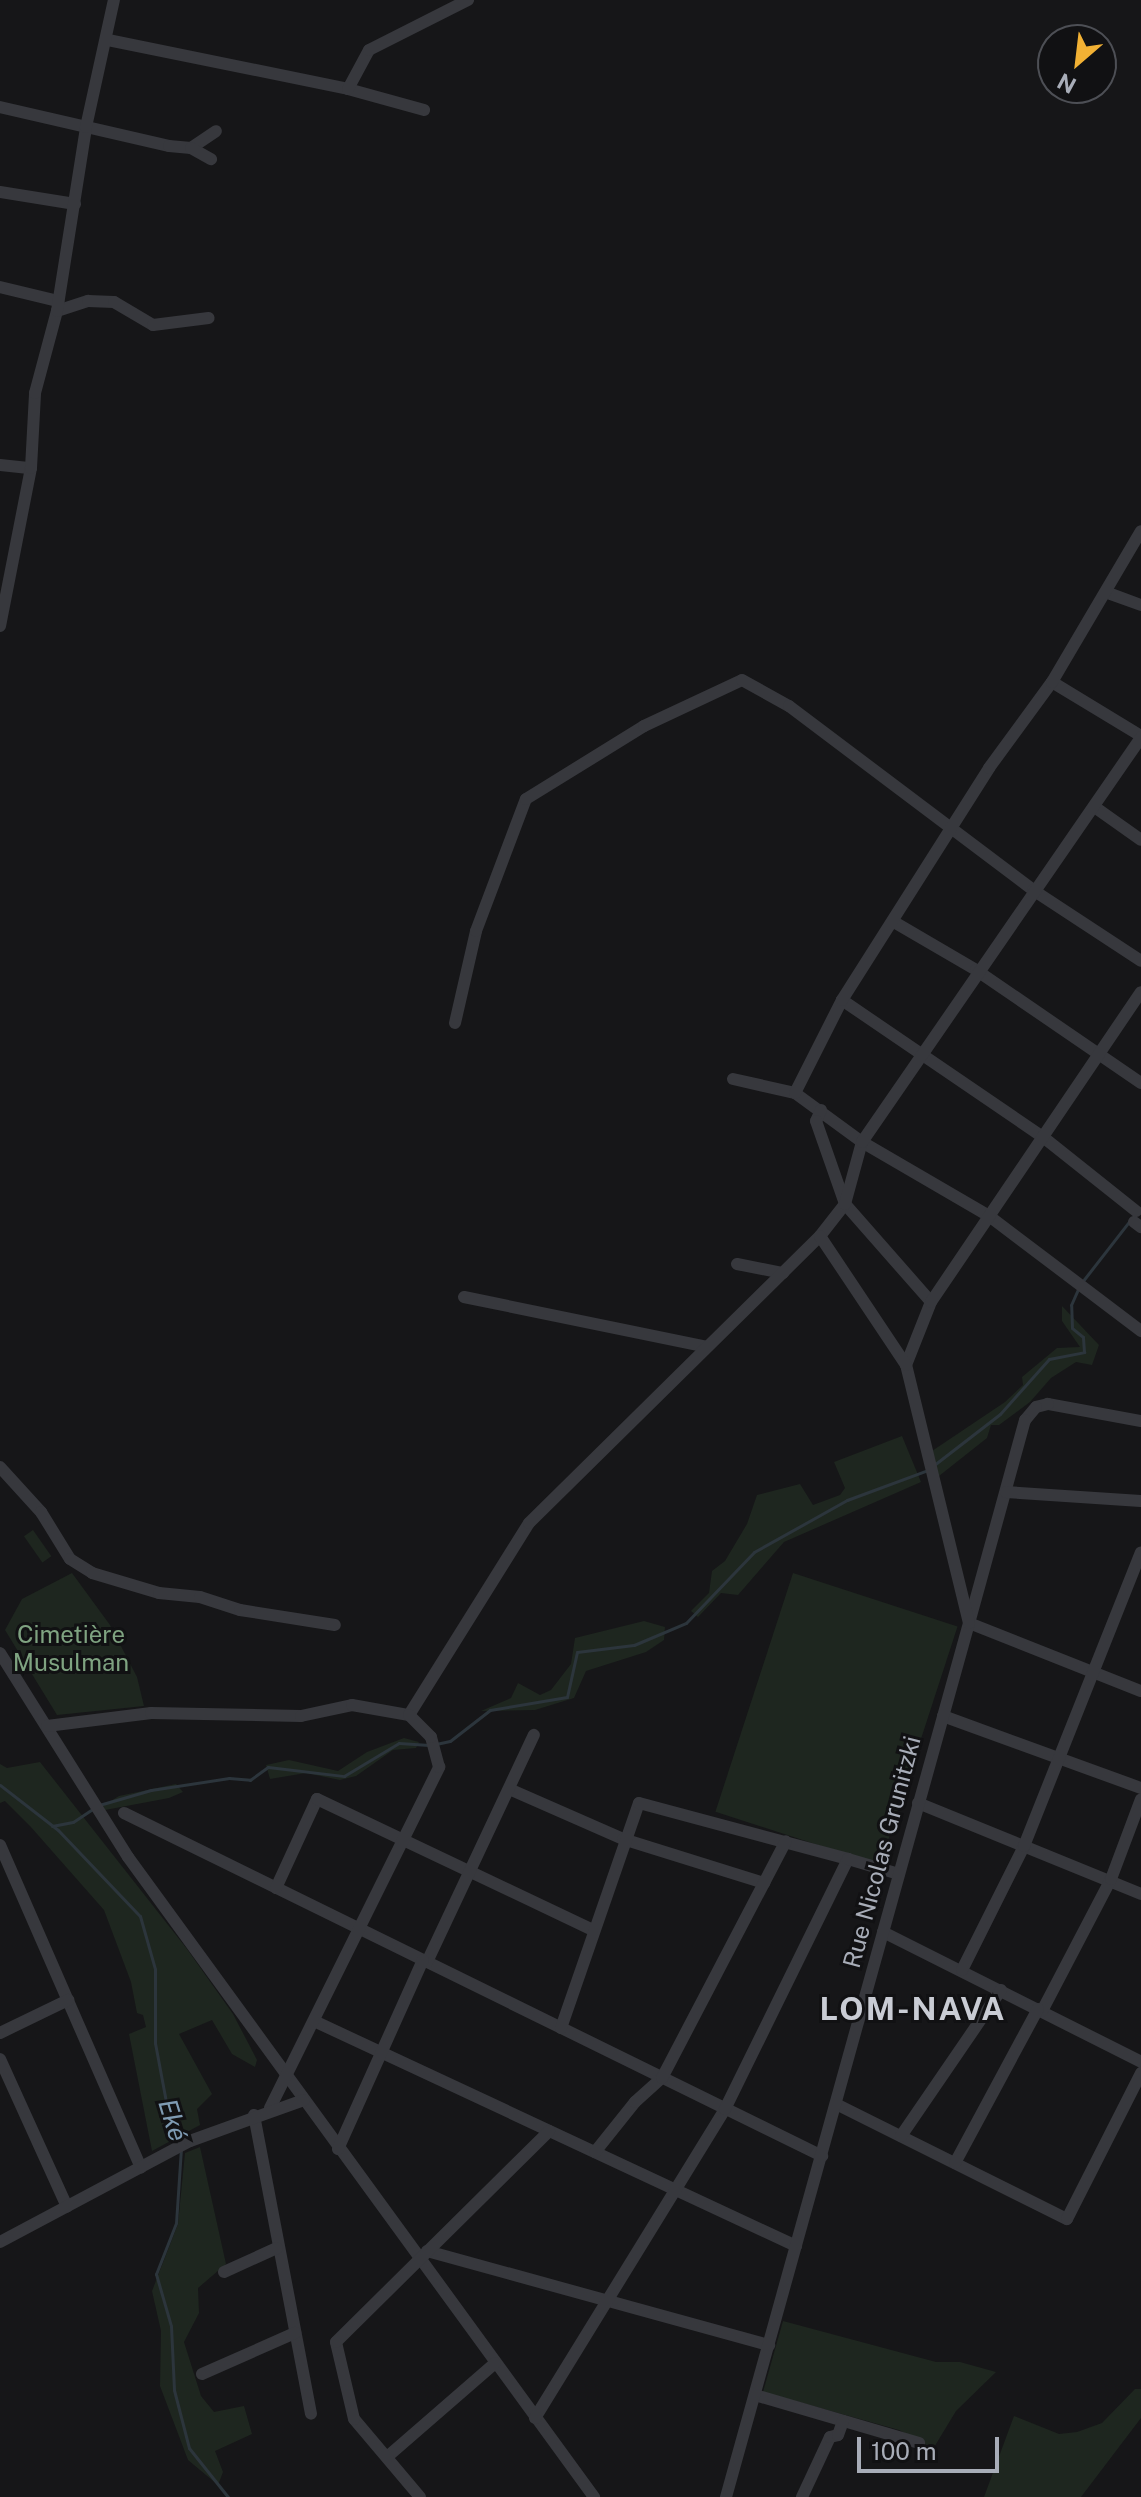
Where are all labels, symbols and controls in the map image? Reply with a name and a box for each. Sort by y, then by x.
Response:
north arrow [1037,24,1117,104]
text: N [1053,68,1080,99]
park label: Cimetière Musulman [13,1621,129,1677]
street label: Rue Nicolas Grunitzki [837,1733,927,1971]
district label: LOM-NAVA [819,1990,1007,2028]
water label: Eké [152,2095,194,2145]
scale bar [861,2421,1003,2471]
text: 100 m [871,2437,937,2465]

